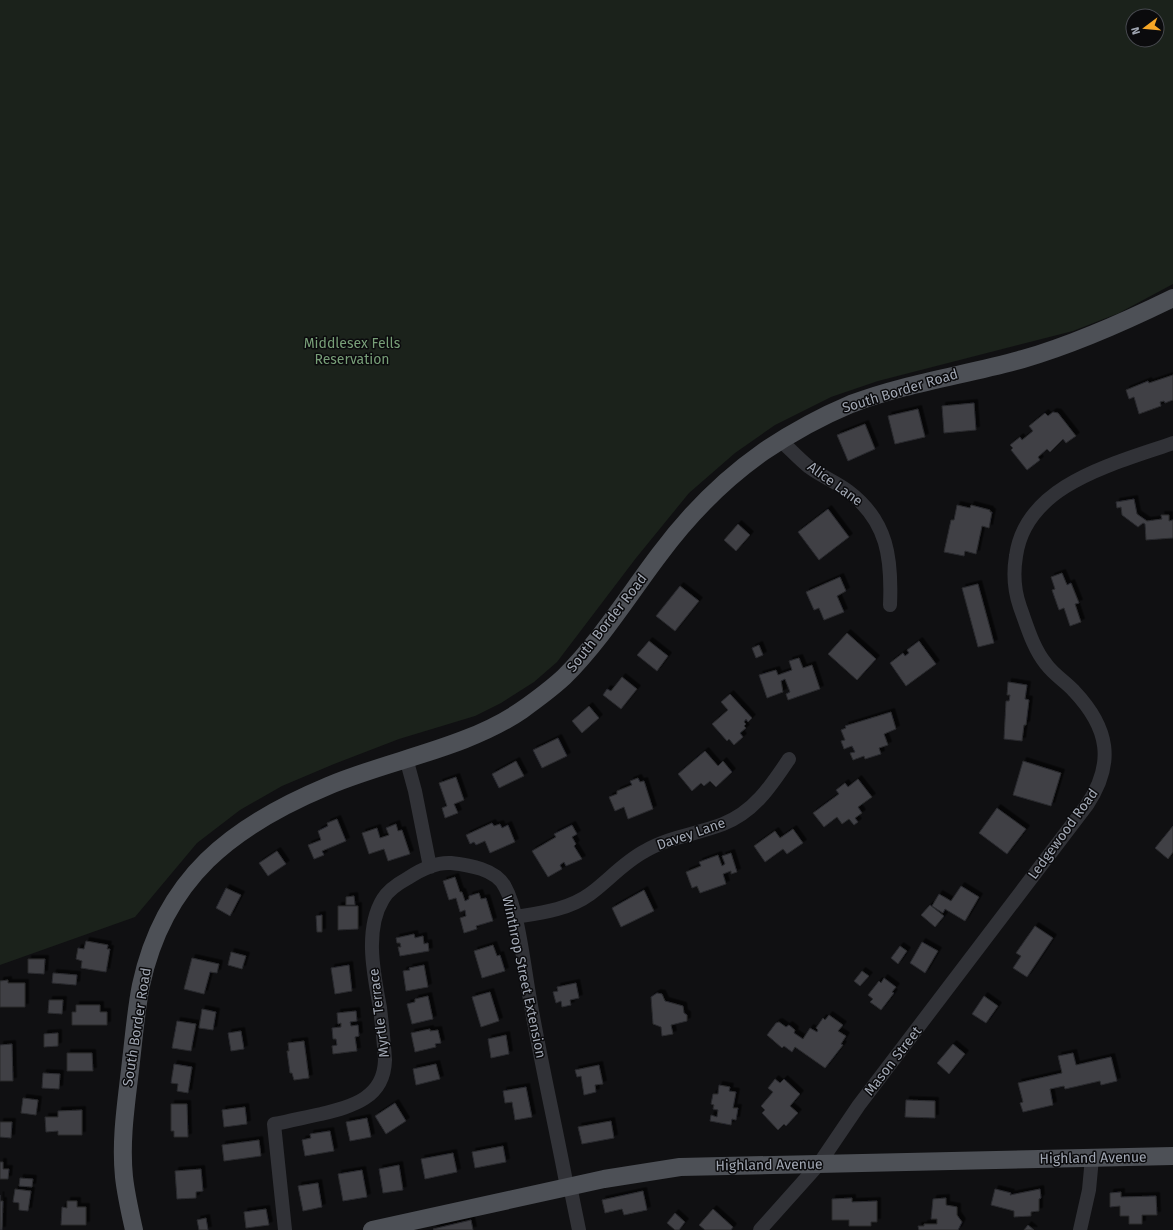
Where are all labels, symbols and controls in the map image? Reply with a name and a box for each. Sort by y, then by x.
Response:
north arrow [1125,8,1165,48]
text: N [1129,25,1143,36]
park label: Middlesex Fells Reservation [304,335,401,368]
street label: South Border Road [840,365,960,417]
street label: Alice Lane [804,458,866,510]
street label: South Border Road [563,570,651,676]
street label: Ledgewood Road [1024,785,1102,883]
street label: Davey Lane [654,814,728,854]
street label: Winthrop Street Extension [498,894,550,1060]
street label: South Border Road [119,966,155,1088]
street label: Myrtle Terrace [365,968,393,1058]
street label: Mason Street [861,1022,926,1099]
street label: Highland Avenue [1039,1149,1147,1167]
street label: Highland Avenue [715,1156,823,1174]

